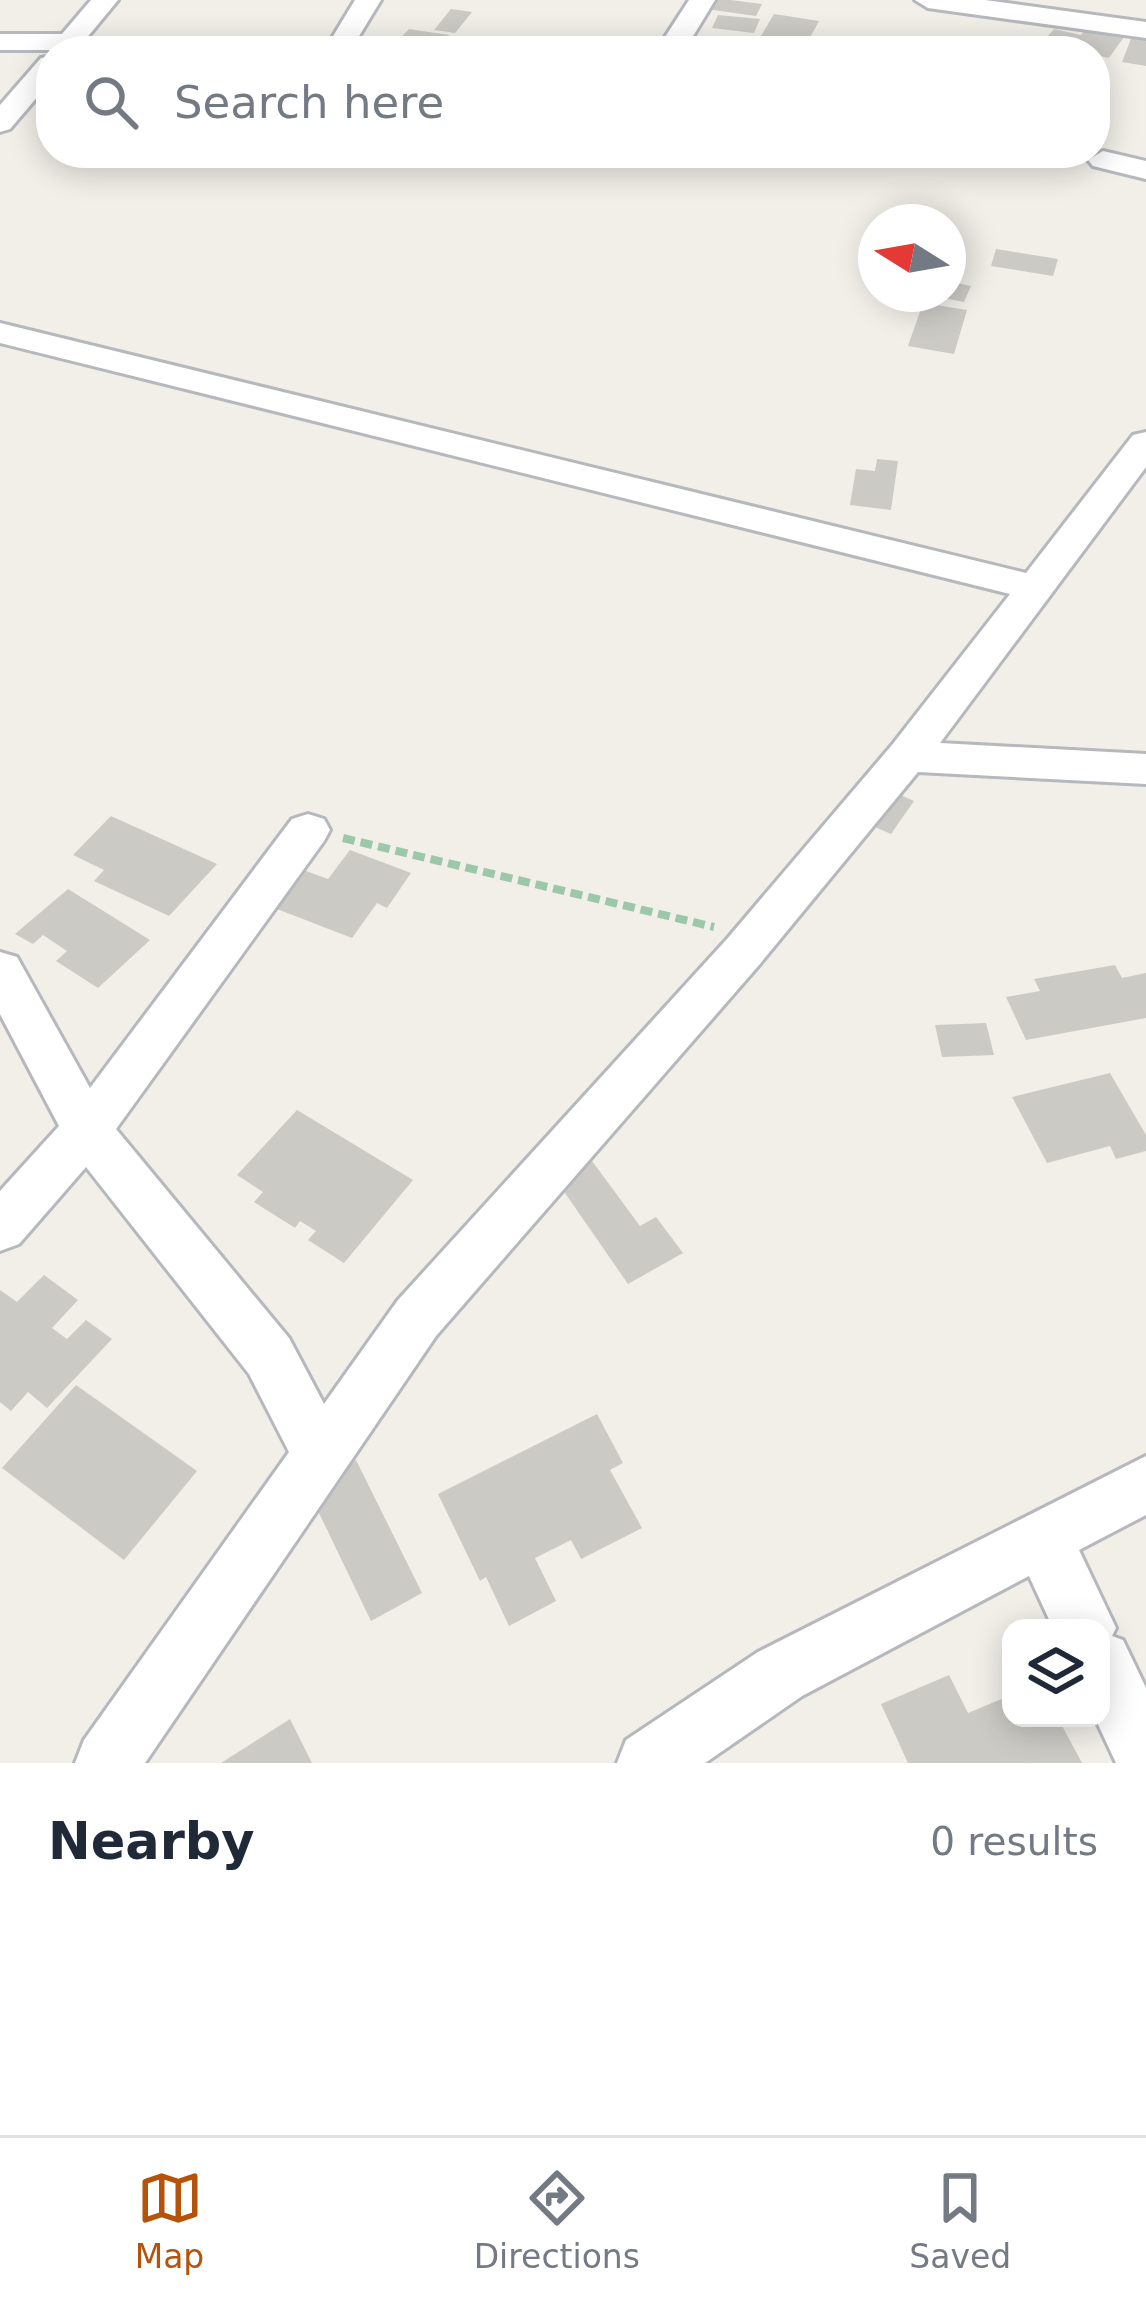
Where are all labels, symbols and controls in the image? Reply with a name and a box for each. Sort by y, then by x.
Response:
search box [36,36,1110,168]
icon: search [78,69,144,135]
text: Search here [174,76,444,129]
north arrow [858,204,966,312]
map controls [1002,1619,1110,1727]
button: layers [1002,1619,1110,1727]
text: Nearby [48,1812,255,1871]
text: 0 results [930,1819,1098,1864]
tab: Map [135,2165,204,2276]
tab: Directions [474,2165,640,2276]
tab: Saved [909,2165,1011,2276]

